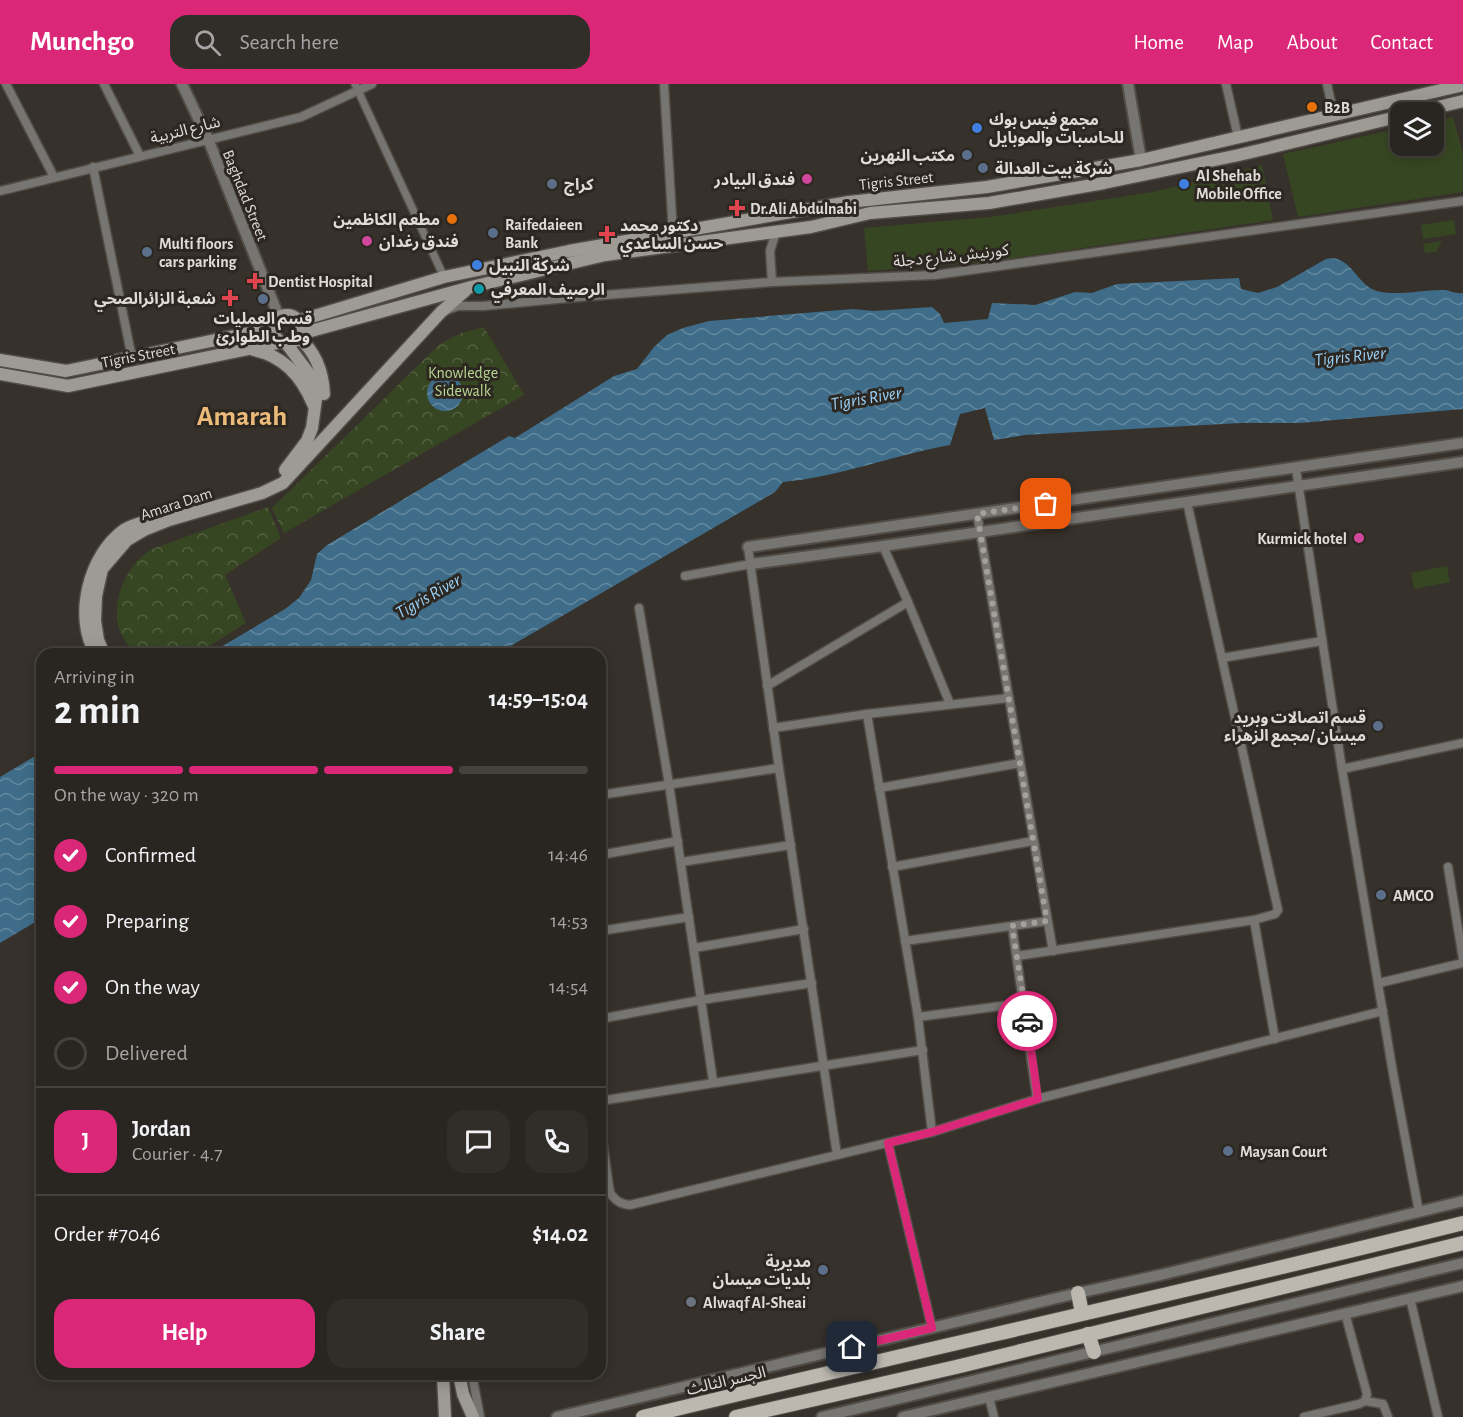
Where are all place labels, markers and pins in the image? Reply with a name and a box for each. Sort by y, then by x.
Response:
marker: B2B [1305,100,1319,114]
place label: B2B [1324,100,1350,116]
place label: مجمع فيس بوك للحاسبات والموبايل [989,111,1124,147]
marker: مجمع فيس بوك للحاسبات والموبايل [970,121,984,135]
place label: مكتب النهرين [861,148,955,165]
marker: مكتب النهرين [960,148,974,162]
place label: شركة بيت العدالة [995,160,1113,178]
marker: شركة بيت العدالة [976,161,990,175]
place label: Al Shehab Mobile Office [1196,168,1282,202]
place label: فندق البيادر [713,171,795,189]
marker: فندق البيادر [800,172,814,186]
marker: كراج [545,177,559,191]
place label: كراج [564,177,594,196]
marker: Al Shehab Mobile Office [1177,177,1191,191]
marker: Dr.Ali Abdulnabi [728,199,746,217]
place label: Dr.Ali Abdulnabi [750,201,857,217]
place label: مطعم الكاظمين [333,212,440,232]
marker: مطعم الكاظمين [445,212,459,226]
place label: Raifedaieen Bank [505,217,583,251]
place label: دكتور محمد حسن الساعدي [620,218,723,257]
marker: دكتور محمد حسن الساعدي [598,225,616,243]
marker: Raifedaieen Bank [486,226,500,240]
place label: فندق رغدان [379,233,459,251]
marker: فندق رغدان [360,234,374,248]
place label: Multi floors cars parking [159,236,238,270]
marker: Multi floors cars parking [140,245,154,259]
place label: شركة النبيل [489,257,570,275]
marker: شركة النبيل [470,258,484,272]
marker: Dentist Hospital [246,272,264,290]
place label: Dentist Hospital [268,274,373,290]
place label: الرصيف المعرفي [491,281,605,303]
marker: الرصيف المعرفي [472,282,486,296]
marker: شعبة الزائرالصحي [221,289,239,307]
place label: شعبة الزائرالصحي [94,290,216,312]
marker: قسم العمليات وطب الطوارئ [256,292,270,306]
place label: قسم العمليات وطب الطوارئ [214,310,312,346]
pin [1020,478,1071,529]
place label: Kurmick hotel [1257,531,1347,547]
marker: Kurmick hotel [1352,531,1366,545]
place label: قسم اتصالات وبريد ميسان /مجمع الزهراء [1224,709,1366,748]
marker: قسم اتصالات وبريد ميسان /مجمع الزهراء [1371,719,1385,733]
marker: AMCO [1374,888,1388,902]
place label: AMCO [1393,888,1434,904]
marker: Maysan Court [1221,1144,1235,1158]
place label: Maysan Court [1240,1144,1328,1161]
place label: مديرية بلديات ميسان [713,1253,811,1289]
marker: مديرية بلديات ميسان [816,1263,830,1277]
marker: Alwaqf Al-Sheai [684,1295,698,1309]
place label: Alwaqf Al-Sheai [703,1295,806,1311]
pin [826,1321,877,1372]

